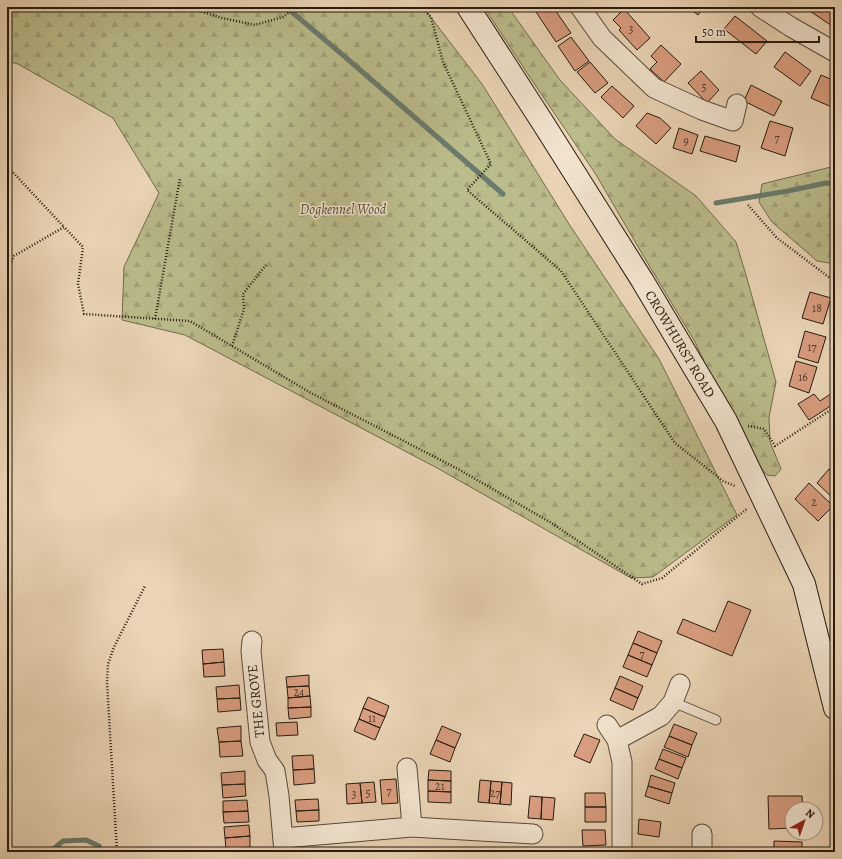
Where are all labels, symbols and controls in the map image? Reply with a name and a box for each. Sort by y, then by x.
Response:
scale bar [696,18,819,44]
house number: 3 [629,21,634,37]
text: 50 m [702,24,726,40]
house number: 5 [701,79,707,95]
house number: 7 [774,130,780,146]
house number: 9 [683,133,689,149]
park label: Dogkennel Wood [300,200,387,219]
street label: CROWHURST ROAD [640,287,720,401]
house number: 18 [812,300,822,316]
house number: 17 [807,339,818,355]
house number: 16 [798,369,808,385]
house number: 2 [811,494,817,510]
house number: 7 [639,646,645,662]
street label: THE GROVE [243,664,269,738]
house number: 24 [293,684,305,700]
house number: 11 [368,710,376,726]
house number: 21 [435,778,445,794]
house number: 7 [386,783,392,799]
house number: 5 [365,785,371,801]
house number: 27 [490,785,501,801]
house number: 3 [352,786,357,802]
north arrow [784,801,824,841]
text: N [802,805,818,822]

